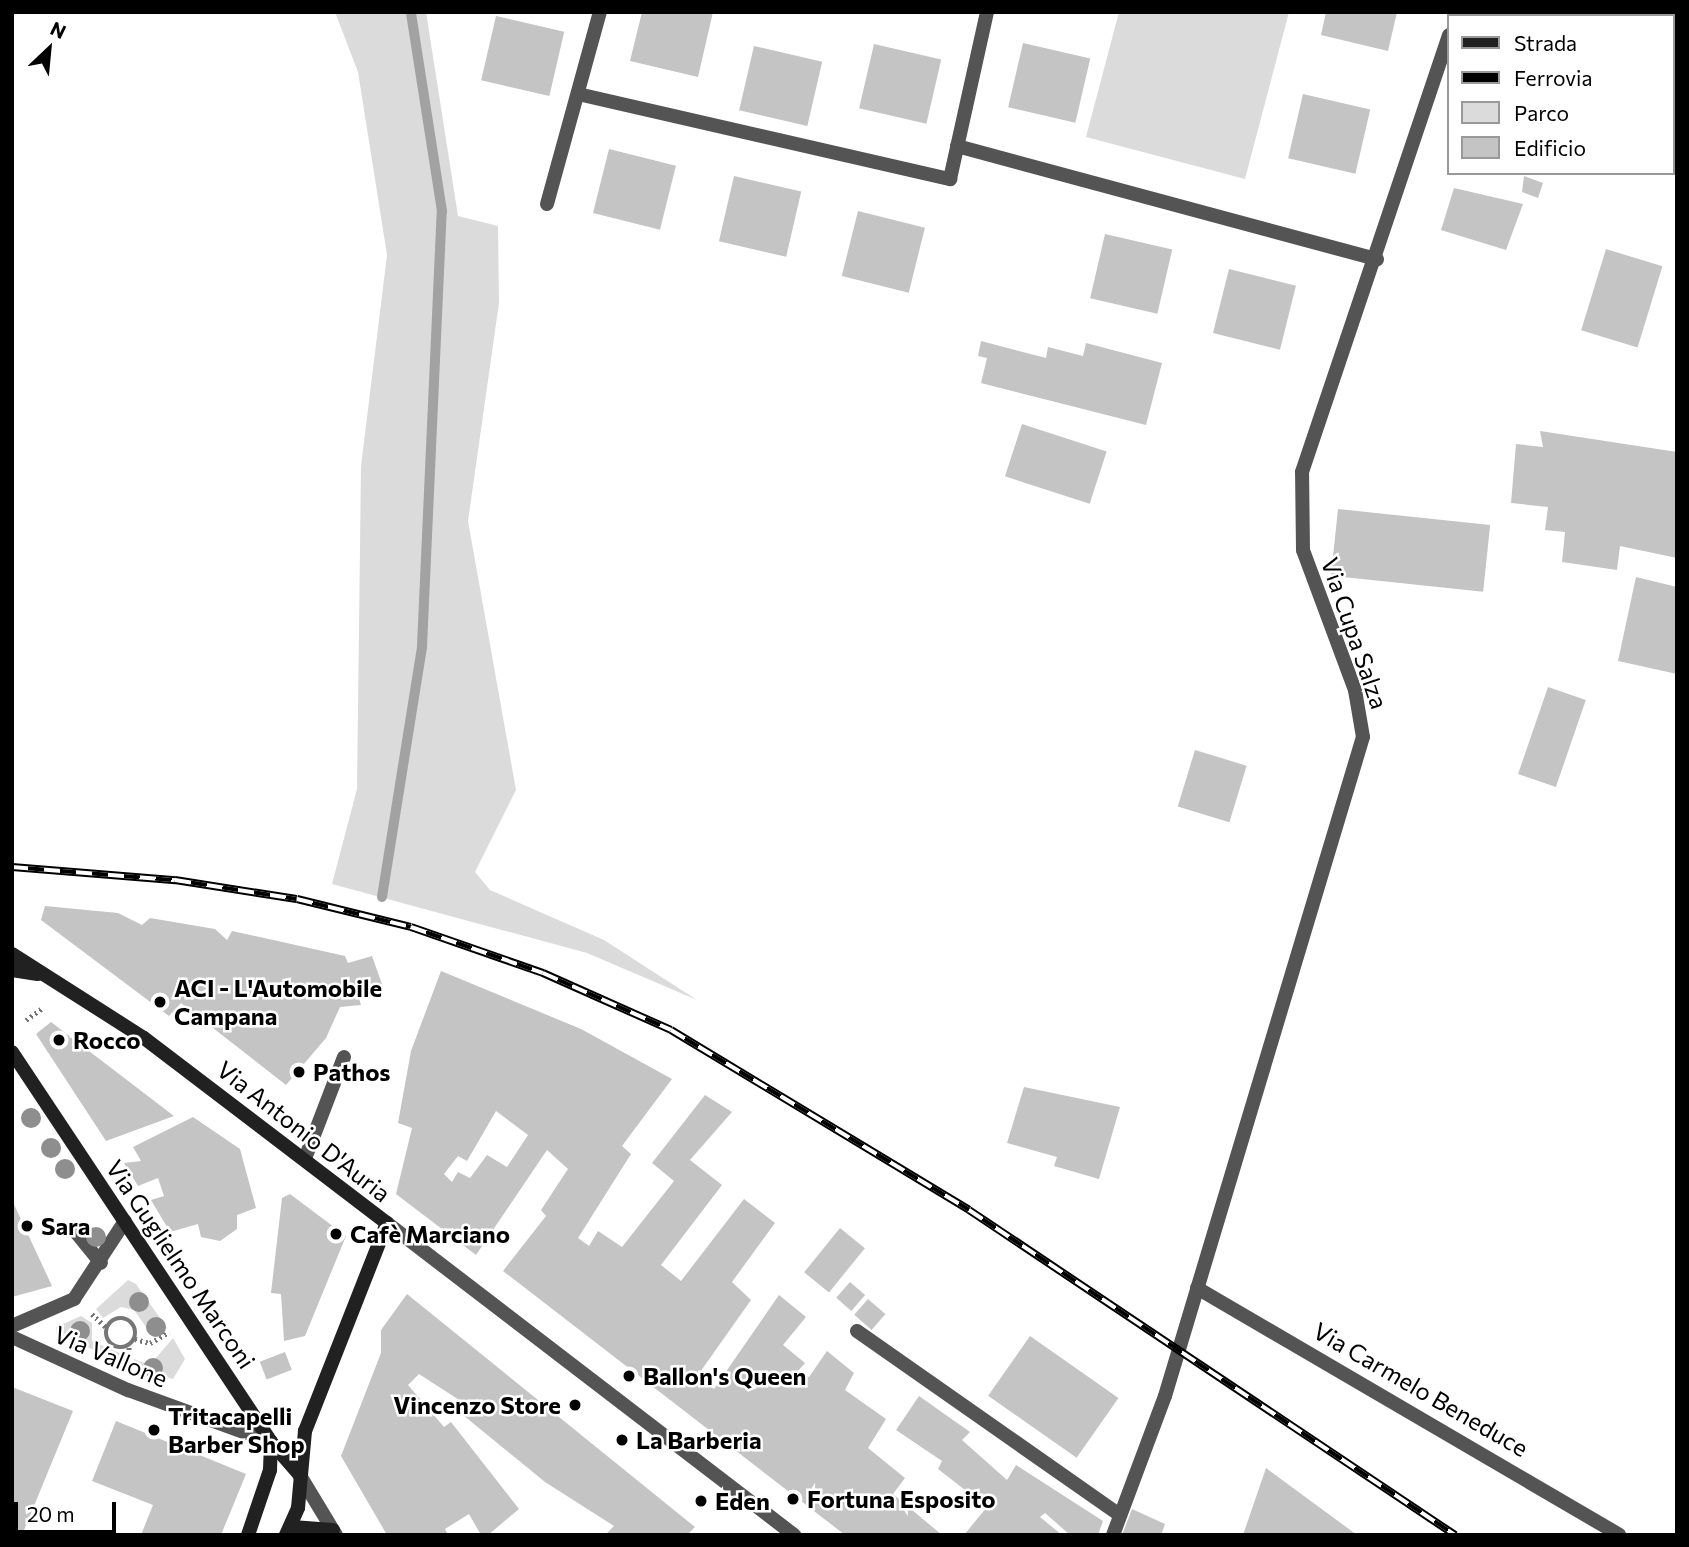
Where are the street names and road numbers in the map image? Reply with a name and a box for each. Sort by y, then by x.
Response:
street label: Via Cupa Salza [1316,554,1394,712]
street label: Via Antonio D'Auria [212,1054,396,1208]
street label: Via Guglielmo Marconi [100,1154,262,1374]
street label: Via Carmelo Beneduce [1308,1316,1534,1462]
street label: Via Vallone [50,1319,172,1393]

